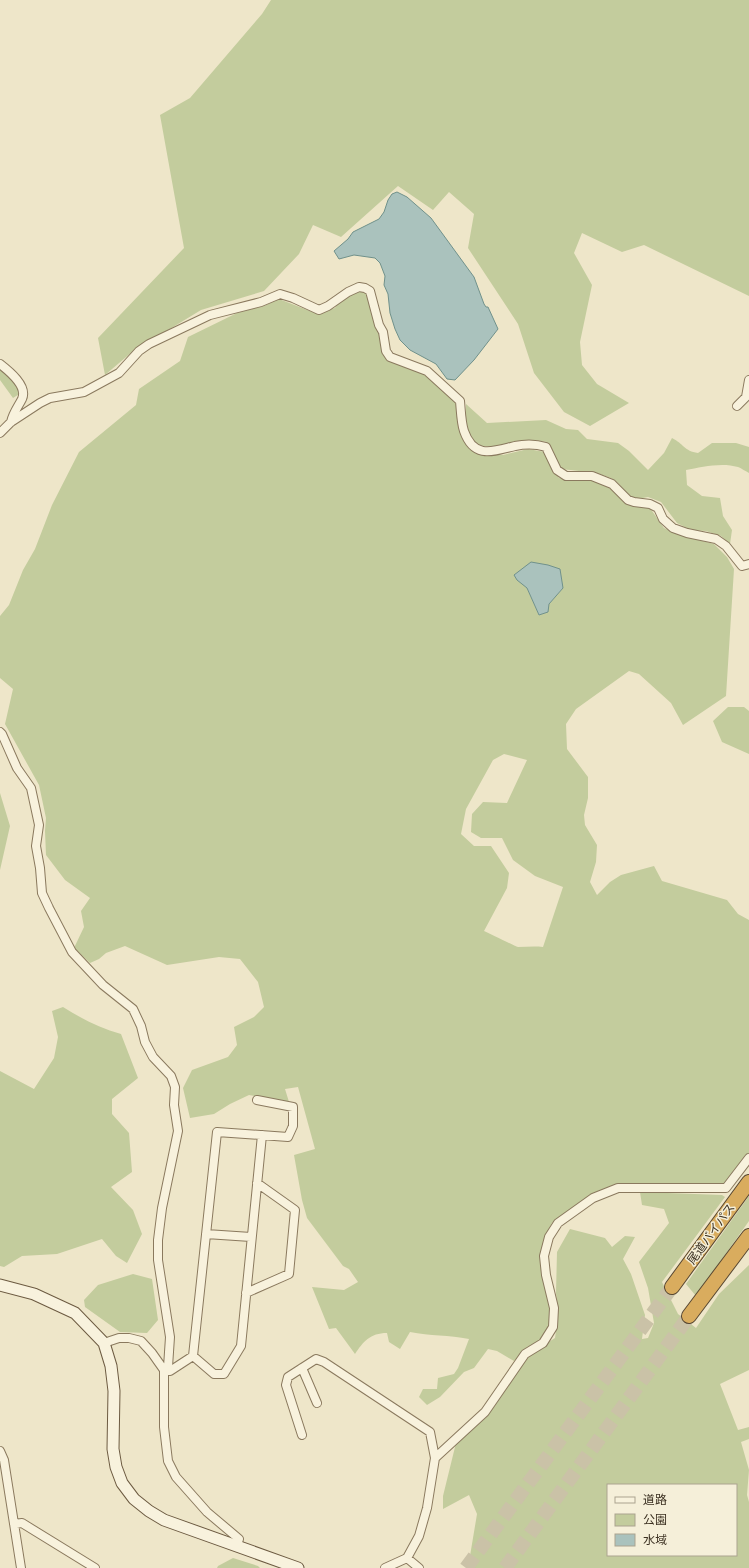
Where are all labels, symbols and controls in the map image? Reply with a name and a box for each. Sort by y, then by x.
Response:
street label: 尾道バイパス [684,1201,738,1267]
legend [607,1484,737,1556]
text: 道路 [643,1493,667,1507]
text: 公園 [643,1513,667,1527]
text: 水域 [643,1533,667,1547]

